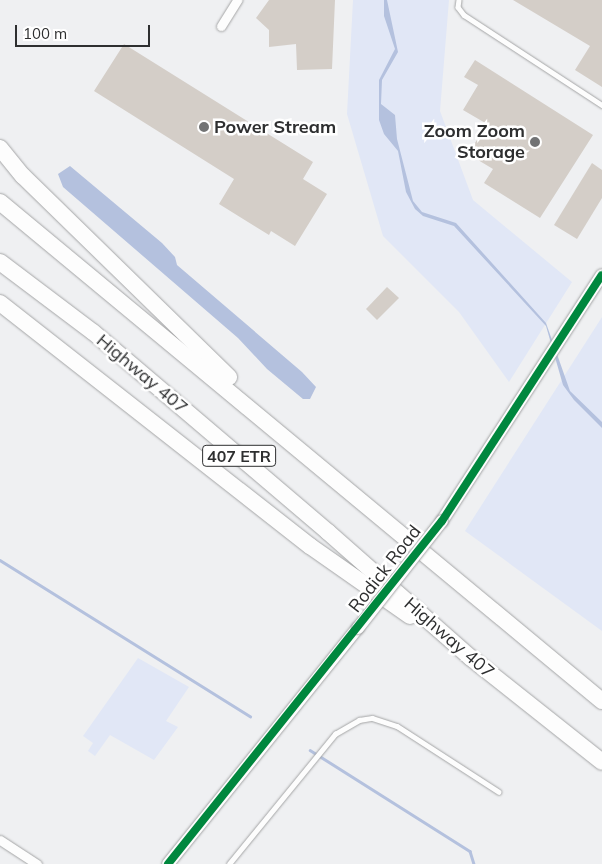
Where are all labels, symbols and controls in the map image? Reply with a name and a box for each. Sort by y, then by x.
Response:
scale bar [18,15,152,47]
text: 100 m [23,24,67,43]
place label: Power Stream [214,116,336,138]
marker: Power Stream [198,121,210,133]
place label: Zoom Zoom Storage [424,121,525,163]
marker: Zoom Zoom Storage [529,136,541,148]
street label: Highway 407 [92,330,192,418]
road number: 407 ETR [202,442,276,470]
street label: Rodick Road [344,521,426,617]
street label: Highway 407 [400,593,498,683]

